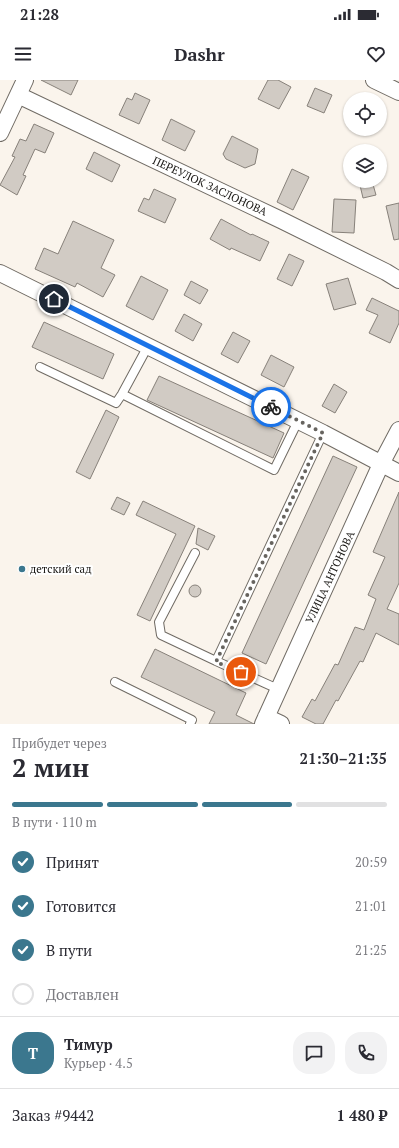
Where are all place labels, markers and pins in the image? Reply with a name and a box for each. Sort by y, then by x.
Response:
pin [37,282,71,316]
place label: детский сад [30,562,91,576]
marker: детский сад [17,564,27,574]
pin [224,655,258,689]

